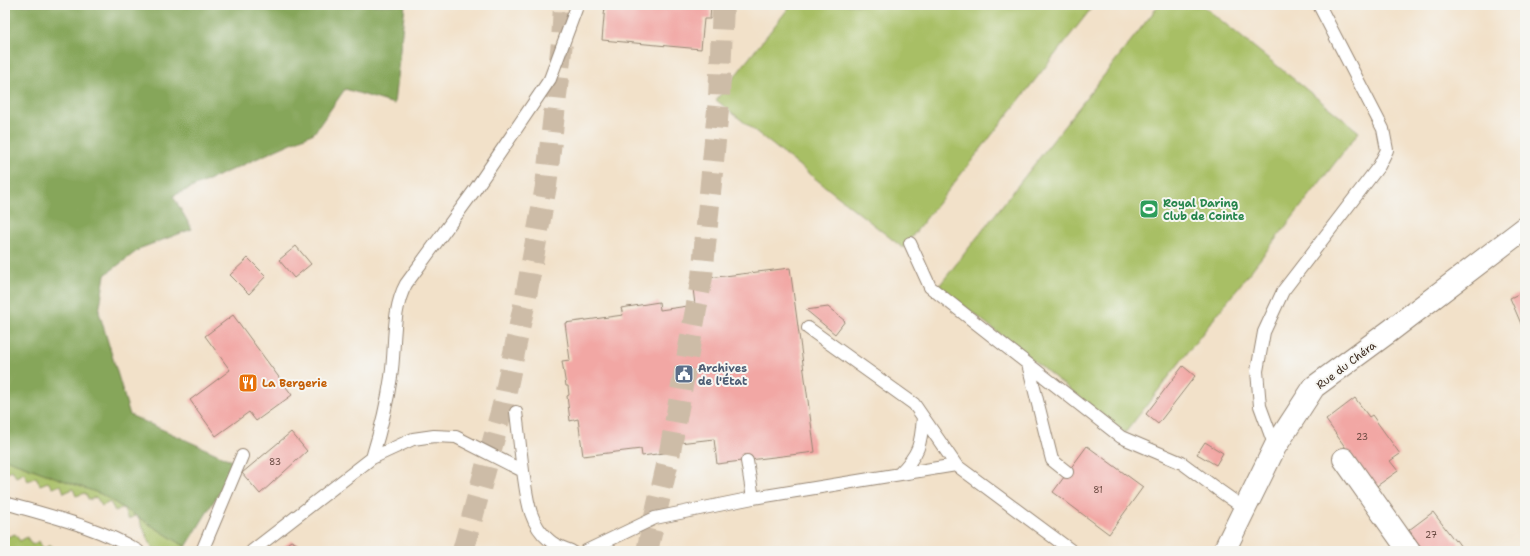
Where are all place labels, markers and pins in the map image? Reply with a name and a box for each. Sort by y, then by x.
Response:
place label: Royal Daring Club de Cointe [1163,196,1245,224]
sports icon: Royal Daring Club de Cointe [1138,198,1160,220]
place label: Archives de l'État [698,361,748,389]
public building icon: Archives de l'État [673,363,695,385]
restaurant icon: La Bergerie [237,372,259,394]
place label: La Bergerie [262,376,328,391]

